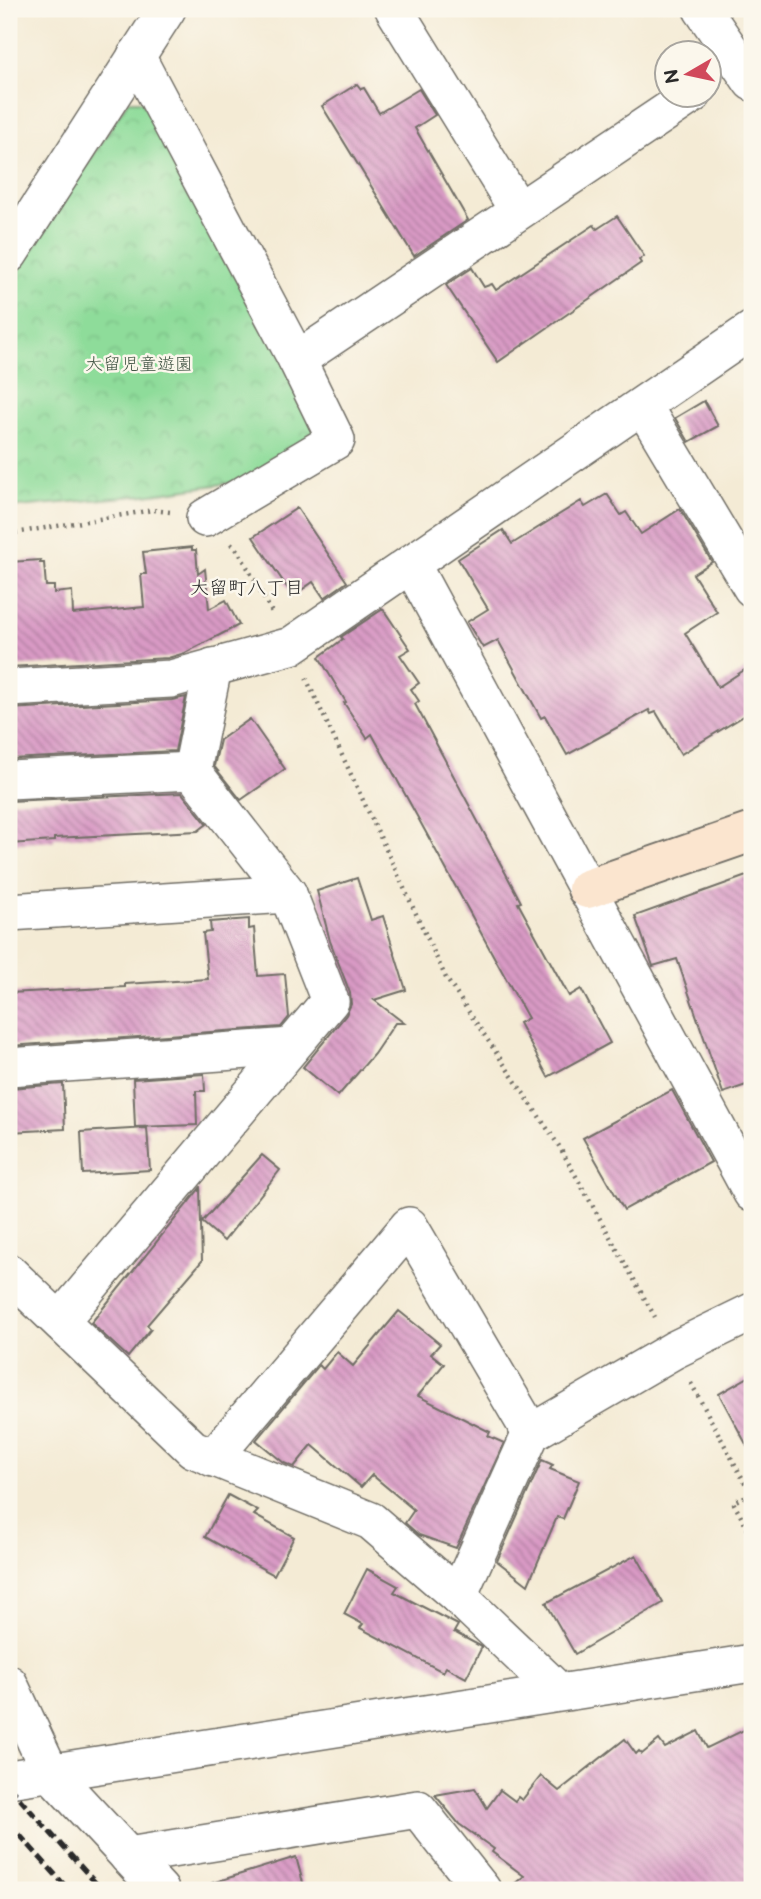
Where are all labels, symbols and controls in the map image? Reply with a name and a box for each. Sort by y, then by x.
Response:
north arrow [652,38,722,108]
text: N [660,68,685,85]
park label: 大留児童遊園 [85,354,193,375]
district label: 大留町八丁目 [190,577,304,600]

